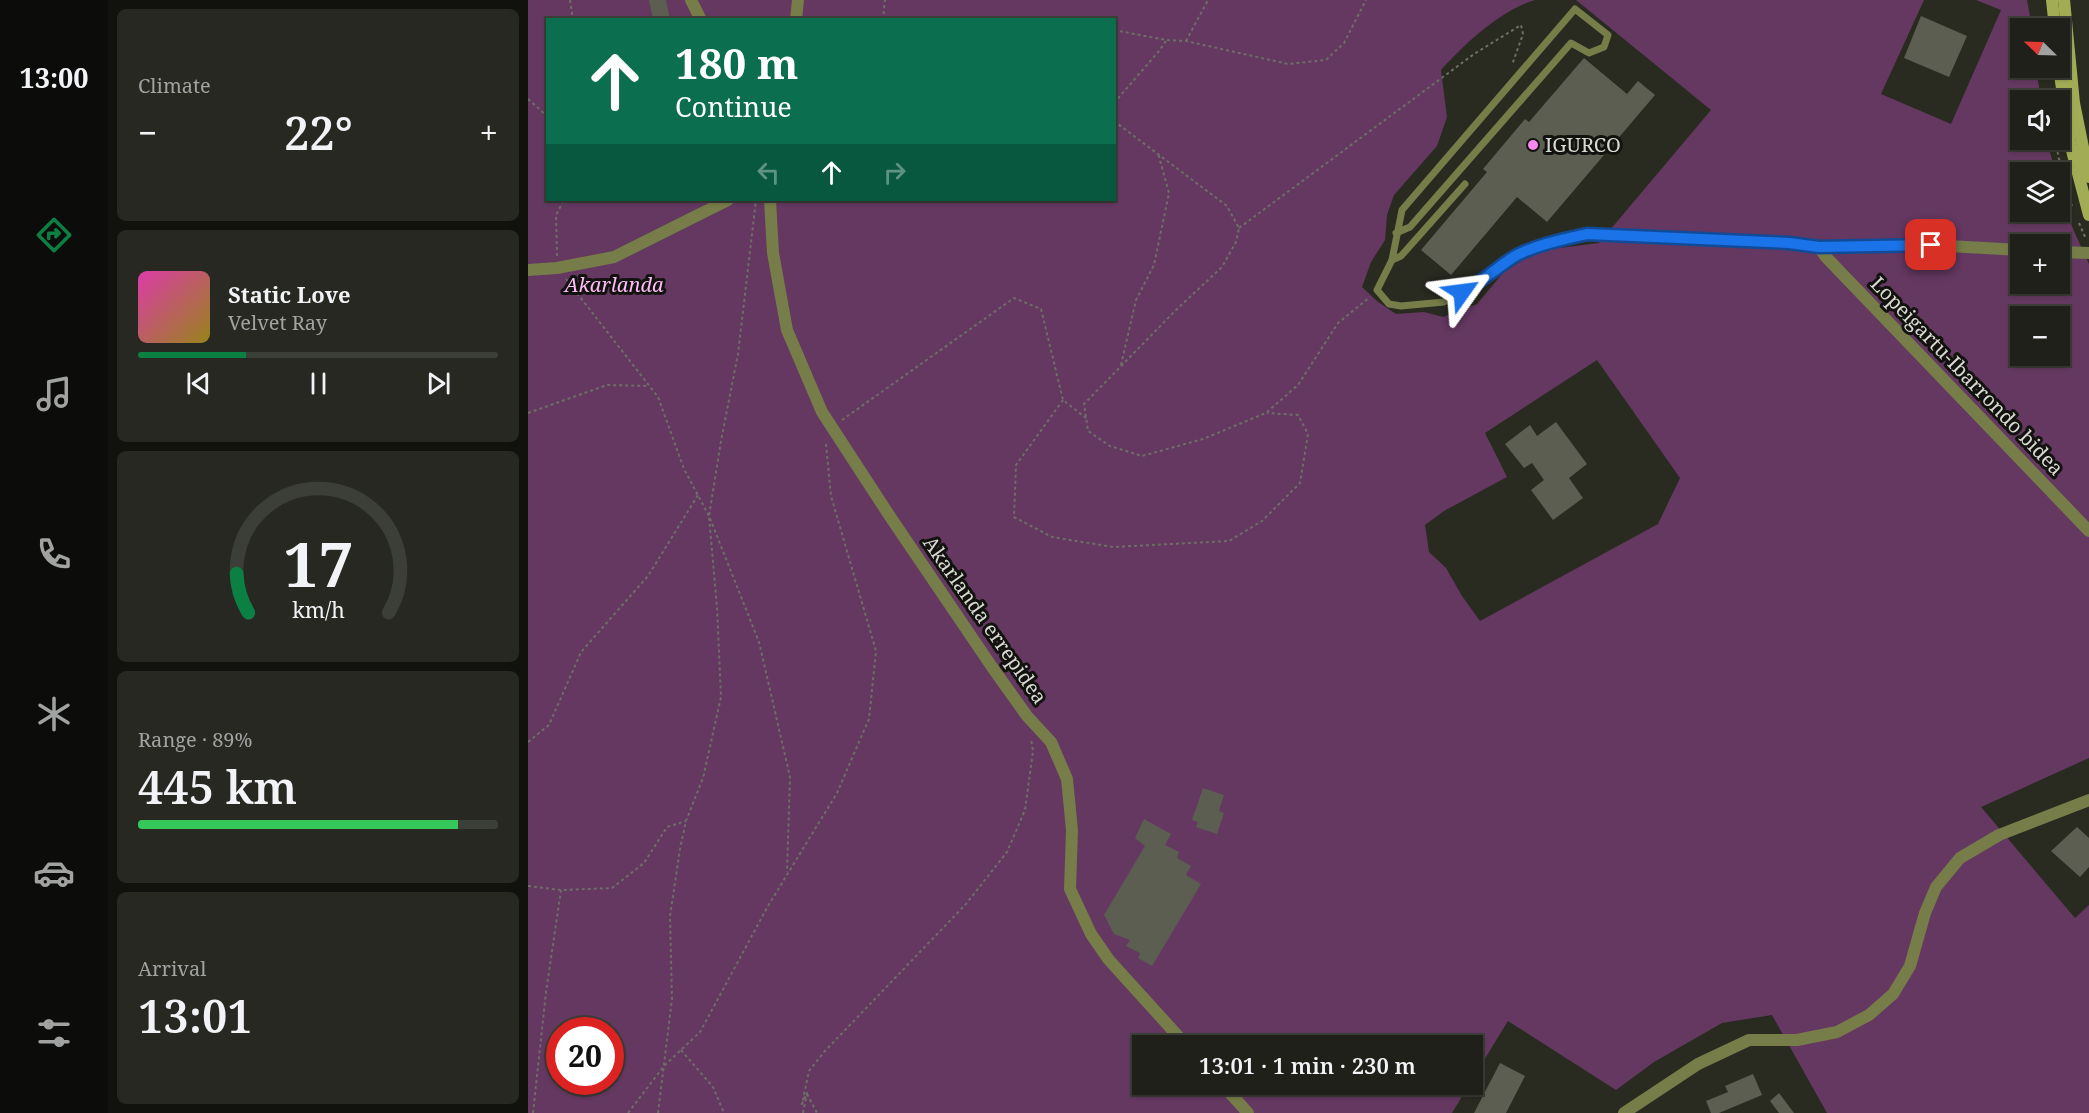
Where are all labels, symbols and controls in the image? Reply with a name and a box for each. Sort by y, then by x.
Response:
north arrow [2010,18,2070,78]
map controls [2010,18,2070,366]
text: 180 m [675,34,799,91]
icon: ahead [576,42,654,120]
text: 13:00 [19,59,89,96]
text: Climate [138,72,211,99]
text: Continue [675,88,792,125]
button: sound [2010,90,2070,150]
text: 22° [284,102,353,163]
text: − [138,110,157,155]
text: + [480,110,498,155]
place label: IGURCO [1545,131,1621,158]
marker: IGURCO [1526,138,1540,152]
icon: left [752,156,785,189]
icon: ahead [815,156,848,189]
icon: right [878,156,911,189]
button: layers [2010,162,2070,222]
icon: directions [33,214,75,256]
pin [1905,219,1956,270]
icon: arrive [1914,228,1947,261]
button: + [2010,234,2070,294]
position arrow [1430,260,1494,324]
street label: Lopeigartu-Ibarrondo bidea [1865,270,2070,481]
park label: Akarlanda [562,271,664,298]
text: Static Love [228,279,351,309]
button: − [2010,306,2070,366]
text: Velvet Ray [228,309,327,336]
icon: previous [182,367,215,400]
icon: pause [302,367,335,400]
icon: next [422,367,455,400]
icon: music [33,373,75,415]
text: 17 [283,521,353,606]
street label: Akarlanda errepidea [917,531,1053,709]
icon: phone [33,533,75,575]
text: km/h [292,596,345,625]
icon: climate [33,693,75,735]
text: Range · 89% [138,726,252,753]
text: 445 km [138,756,297,817]
icon: car [33,852,75,894]
text: Arrival [138,955,206,982]
text: 13:01 [138,985,253,1046]
icon: filters [33,1012,75,1054]
speed limit sign: 20 [546,1017,624,1095]
text: 13:01 · 1 min · 230 m [1199,1050,1416,1080]

